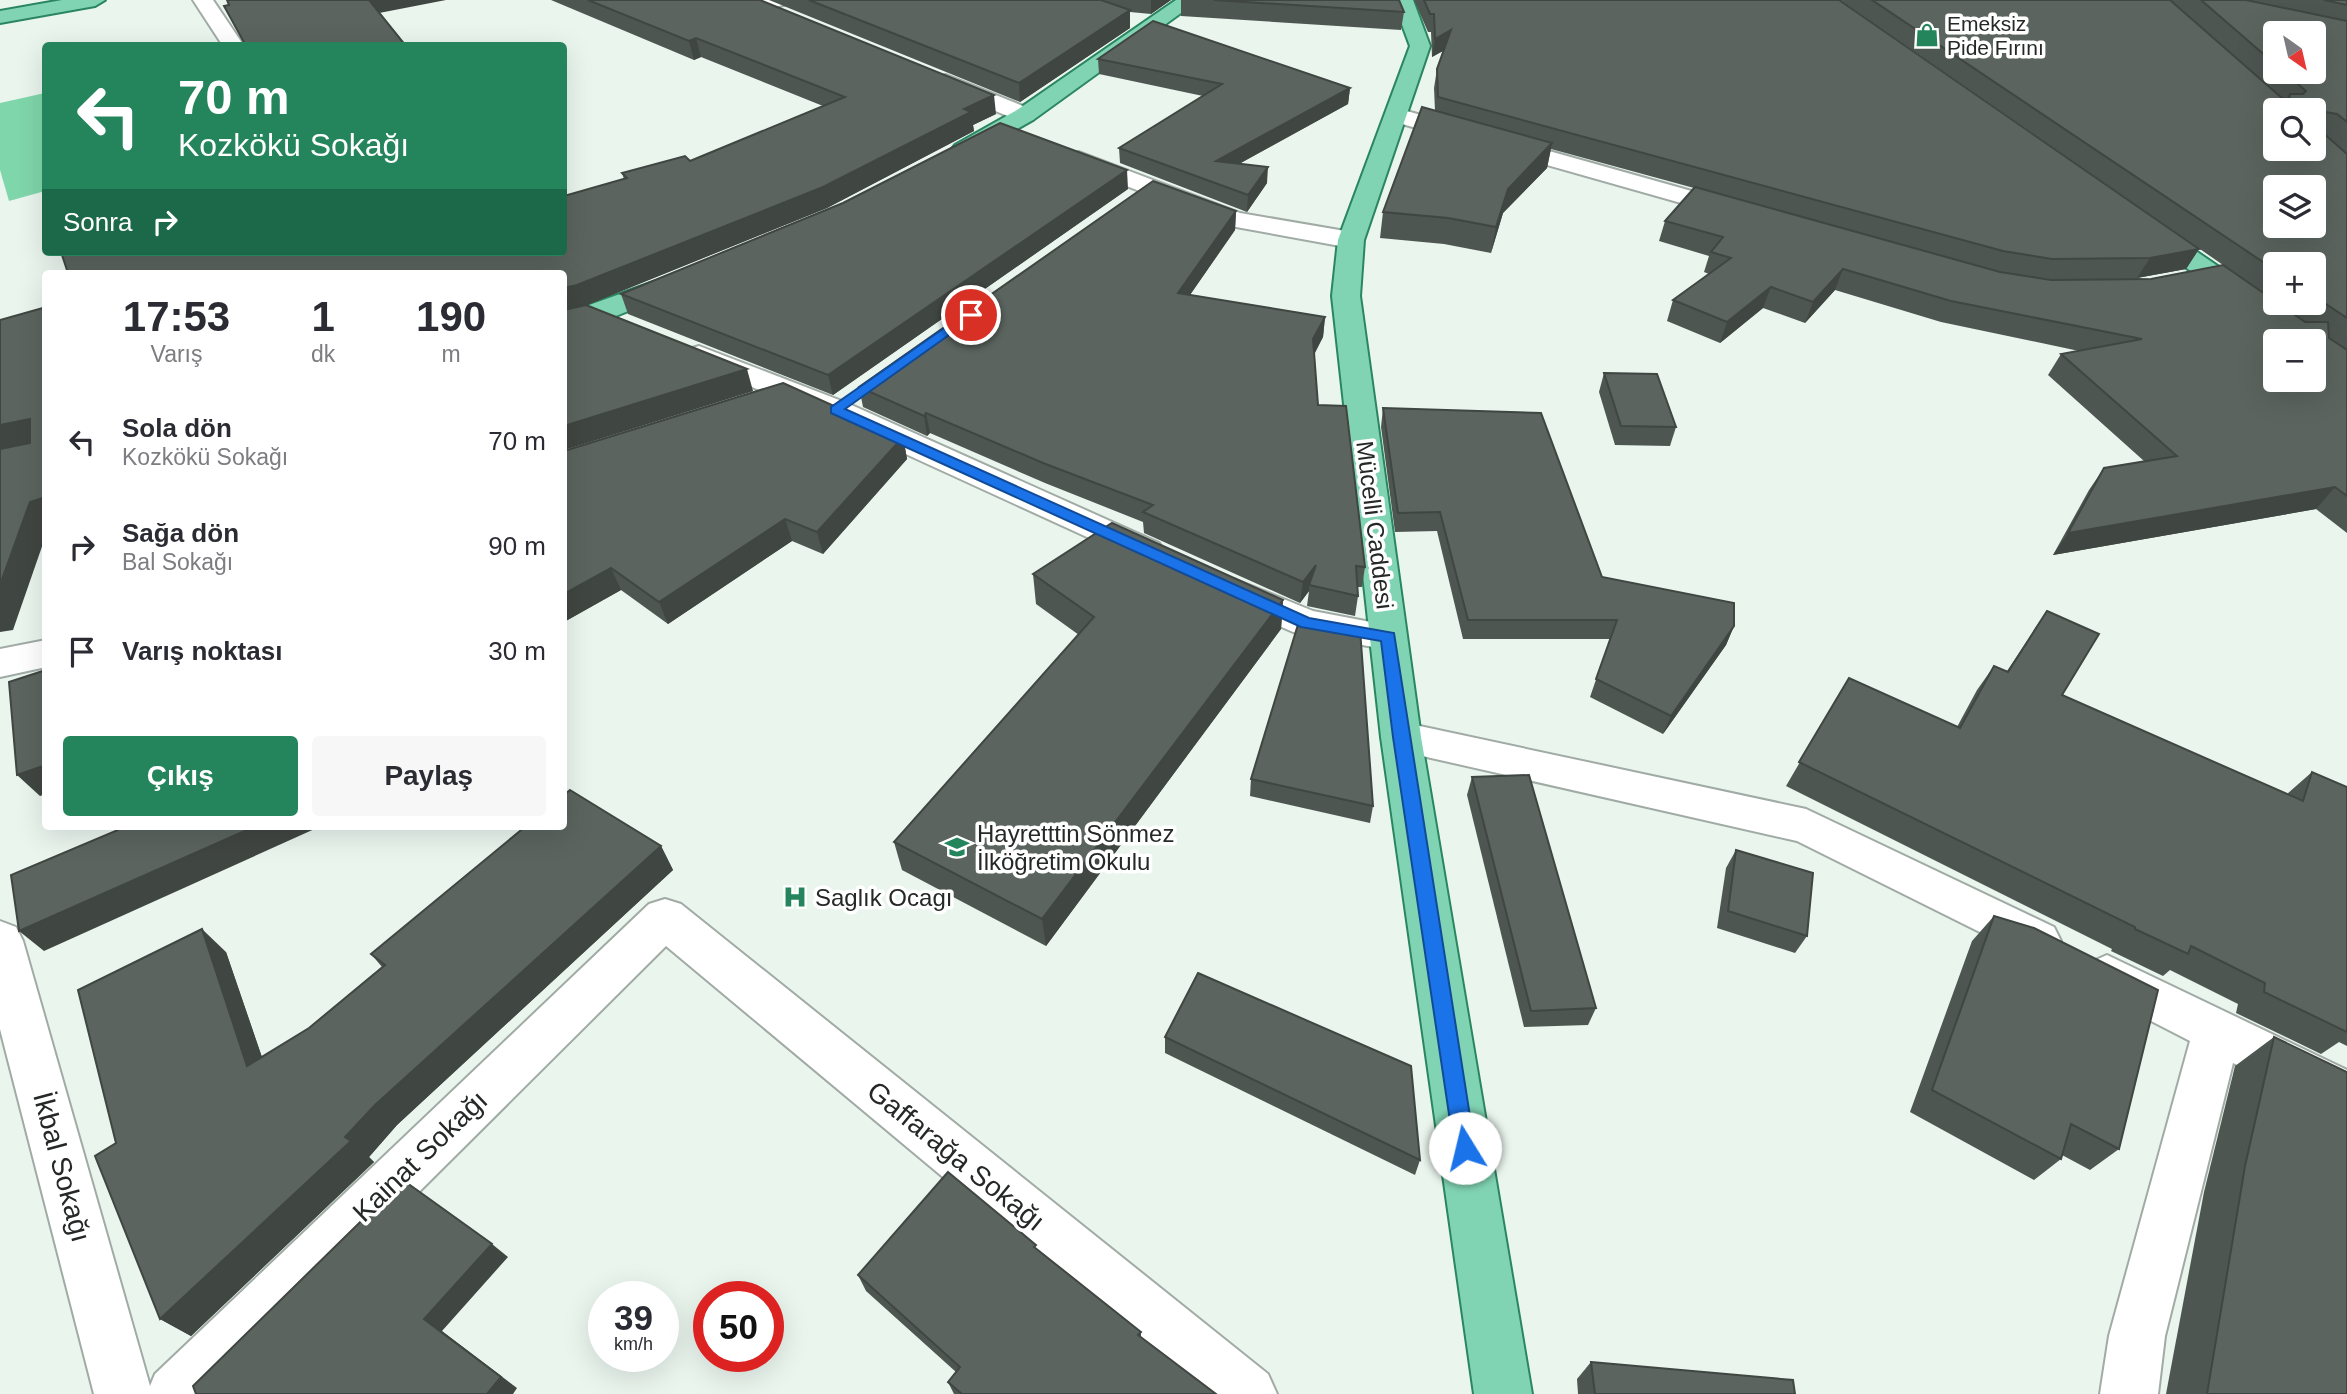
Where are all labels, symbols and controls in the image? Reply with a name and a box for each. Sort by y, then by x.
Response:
place label: Emeksiz Pide Fırını [1947,12,2044,59]
shop icon: Emeksiz Pide Fırını [1913,21,1941,49]
north arrow [2263,21,2326,84]
map controls [2263,21,2326,392]
icon: left [63,70,154,161]
text: 70 m [178,70,290,124]
button: search [2263,98,2326,161]
text: Kozkökü Sokağı [178,127,409,163]
button: layers [2263,175,2326,238]
icon: right [146,203,184,241]
text: Sonra [63,207,132,237]
button: + [2263,252,2326,315]
pin [941,285,1001,345]
text: 17:53 [123,293,230,340]
text: 1 [311,293,335,340]
text: 190 [416,293,486,340]
icon: arrive [952,296,990,334]
button: − [2263,329,2326,392]
text: Varış [151,341,203,367]
text: dk [311,341,335,367]
text: m [442,341,461,367]
text: Sola dön [122,413,232,443]
icon: left [63,423,101,461]
text: 70 m [488,426,546,456]
street label: Mücelli Caddesi [1351,439,1399,611]
text: Kozkökü Sokağı [122,444,288,470]
text: Sağa dön [122,518,239,548]
icon: right [63,528,101,566]
text: 90 m [488,531,546,561]
text: Bal Sokağı [122,549,233,575]
icon: arrive [63,633,101,671]
text: Varış noktası [122,636,282,666]
text: 30 m [488,636,546,666]
button: Çıkış [63,736,298,816]
button: Paylaş [312,736,546,816]
place label: Hayretttin Sönmez İlköğretim Okulu [977,820,1174,875]
school or university icon: Hayretttin Sönmez İlköğretim Okulu [943,833,971,861]
hospital icon: Saglık Ocagı [781,883,809,911]
place label: Saglık Ocagı [815,884,952,911]
street label: Gaffarağa Sokağı [861,1075,1051,1237]
street label: Kainat Sokağı [347,1084,493,1228]
street label: İkbal Sokağı [27,1089,97,1245]
position arrow [1428,1111,1502,1185]
speed limit sign: 50 [693,1281,784,1372]
text: 39 [614,1298,653,1337]
text: km/h [614,1334,653,1354]

